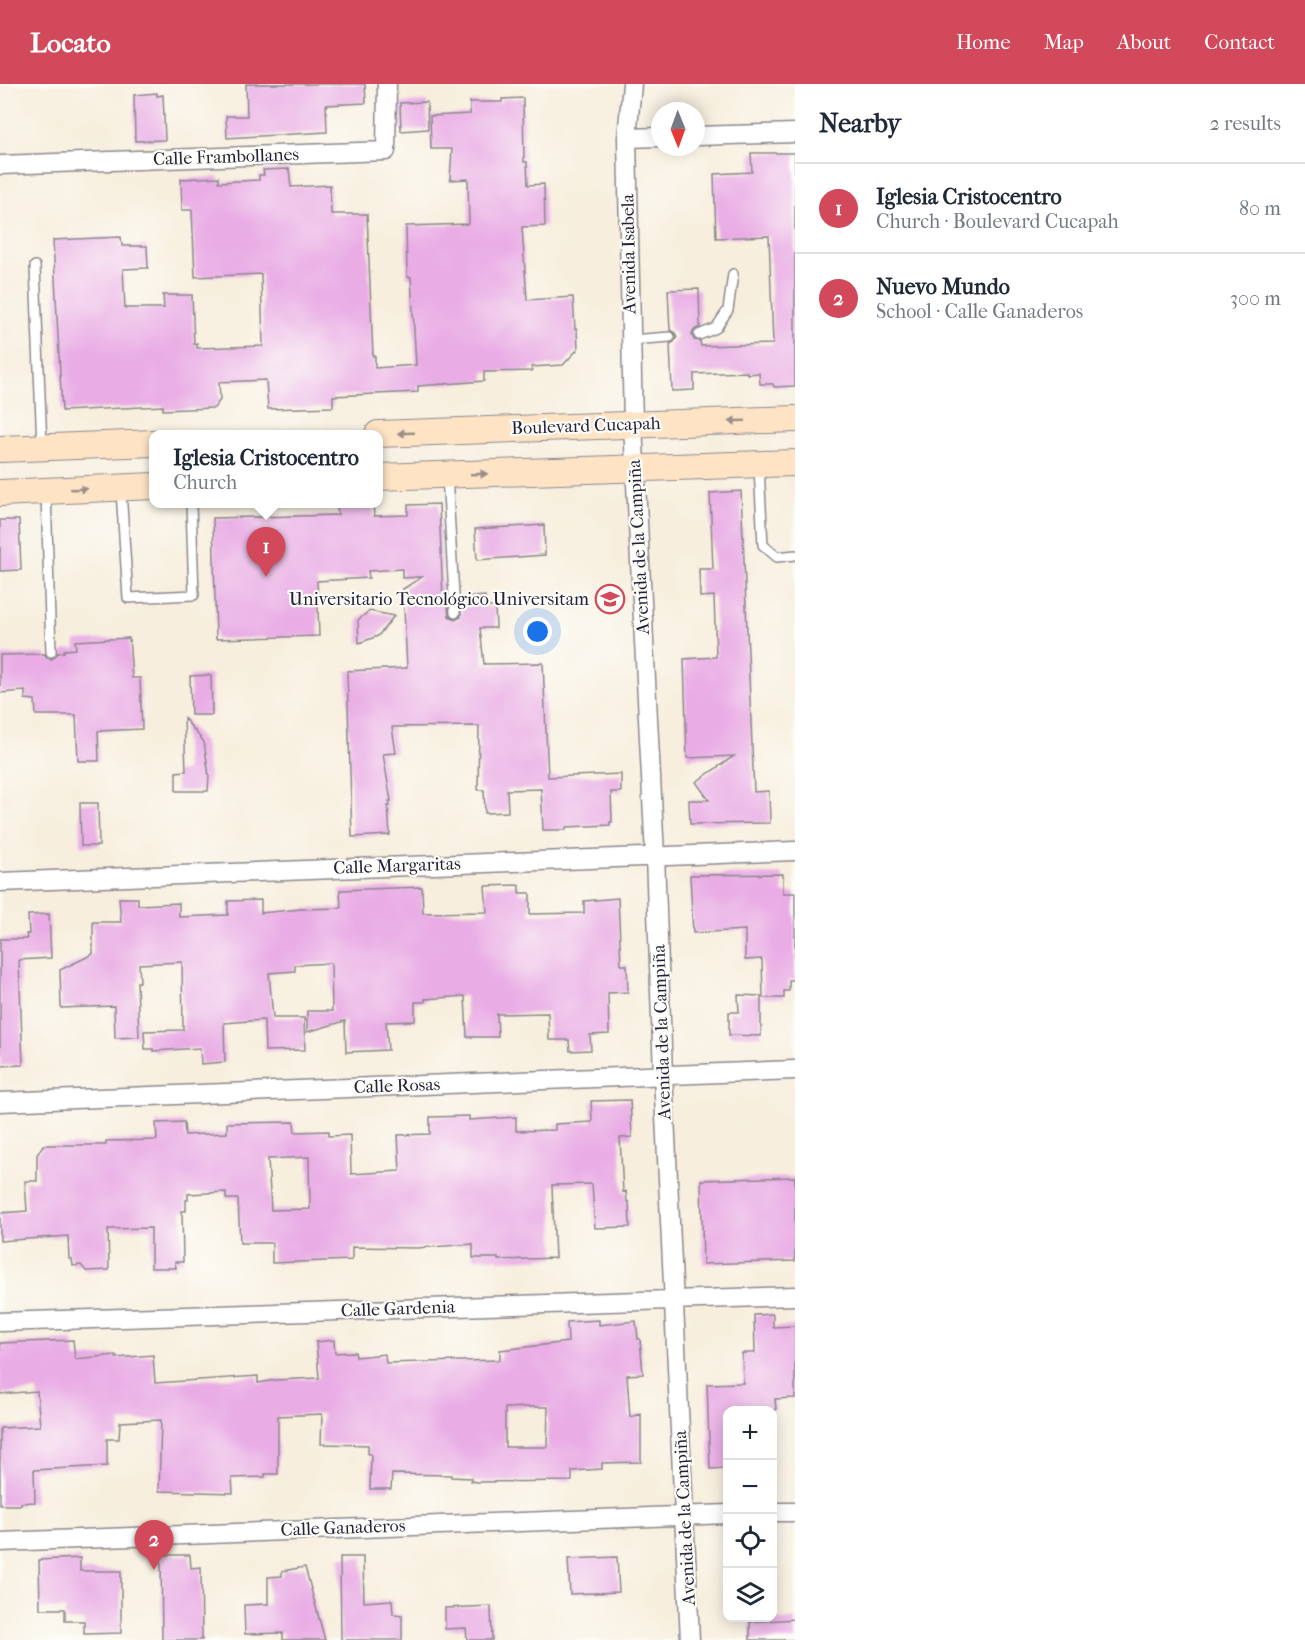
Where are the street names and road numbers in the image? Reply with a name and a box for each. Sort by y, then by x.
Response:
street label: Calle Frambollanes [153,144,300,170]
street label: Avenida Isabela [617,193,641,315]
street label: Boulevard Cucapah [511,413,661,439]
street label: Avenida de la Campiña [624,458,654,636]
street label: Calle Margaritas [333,853,461,879]
street label: Avenida de la Campiña [648,943,676,1121]
street label: Calle Rosas [353,1074,441,1098]
street label: Calle Gardenia [341,1296,456,1321]
street label: Avenida de la Campiña [670,1429,700,1607]
street label: Calle Ganaderos [280,1515,406,1541]

